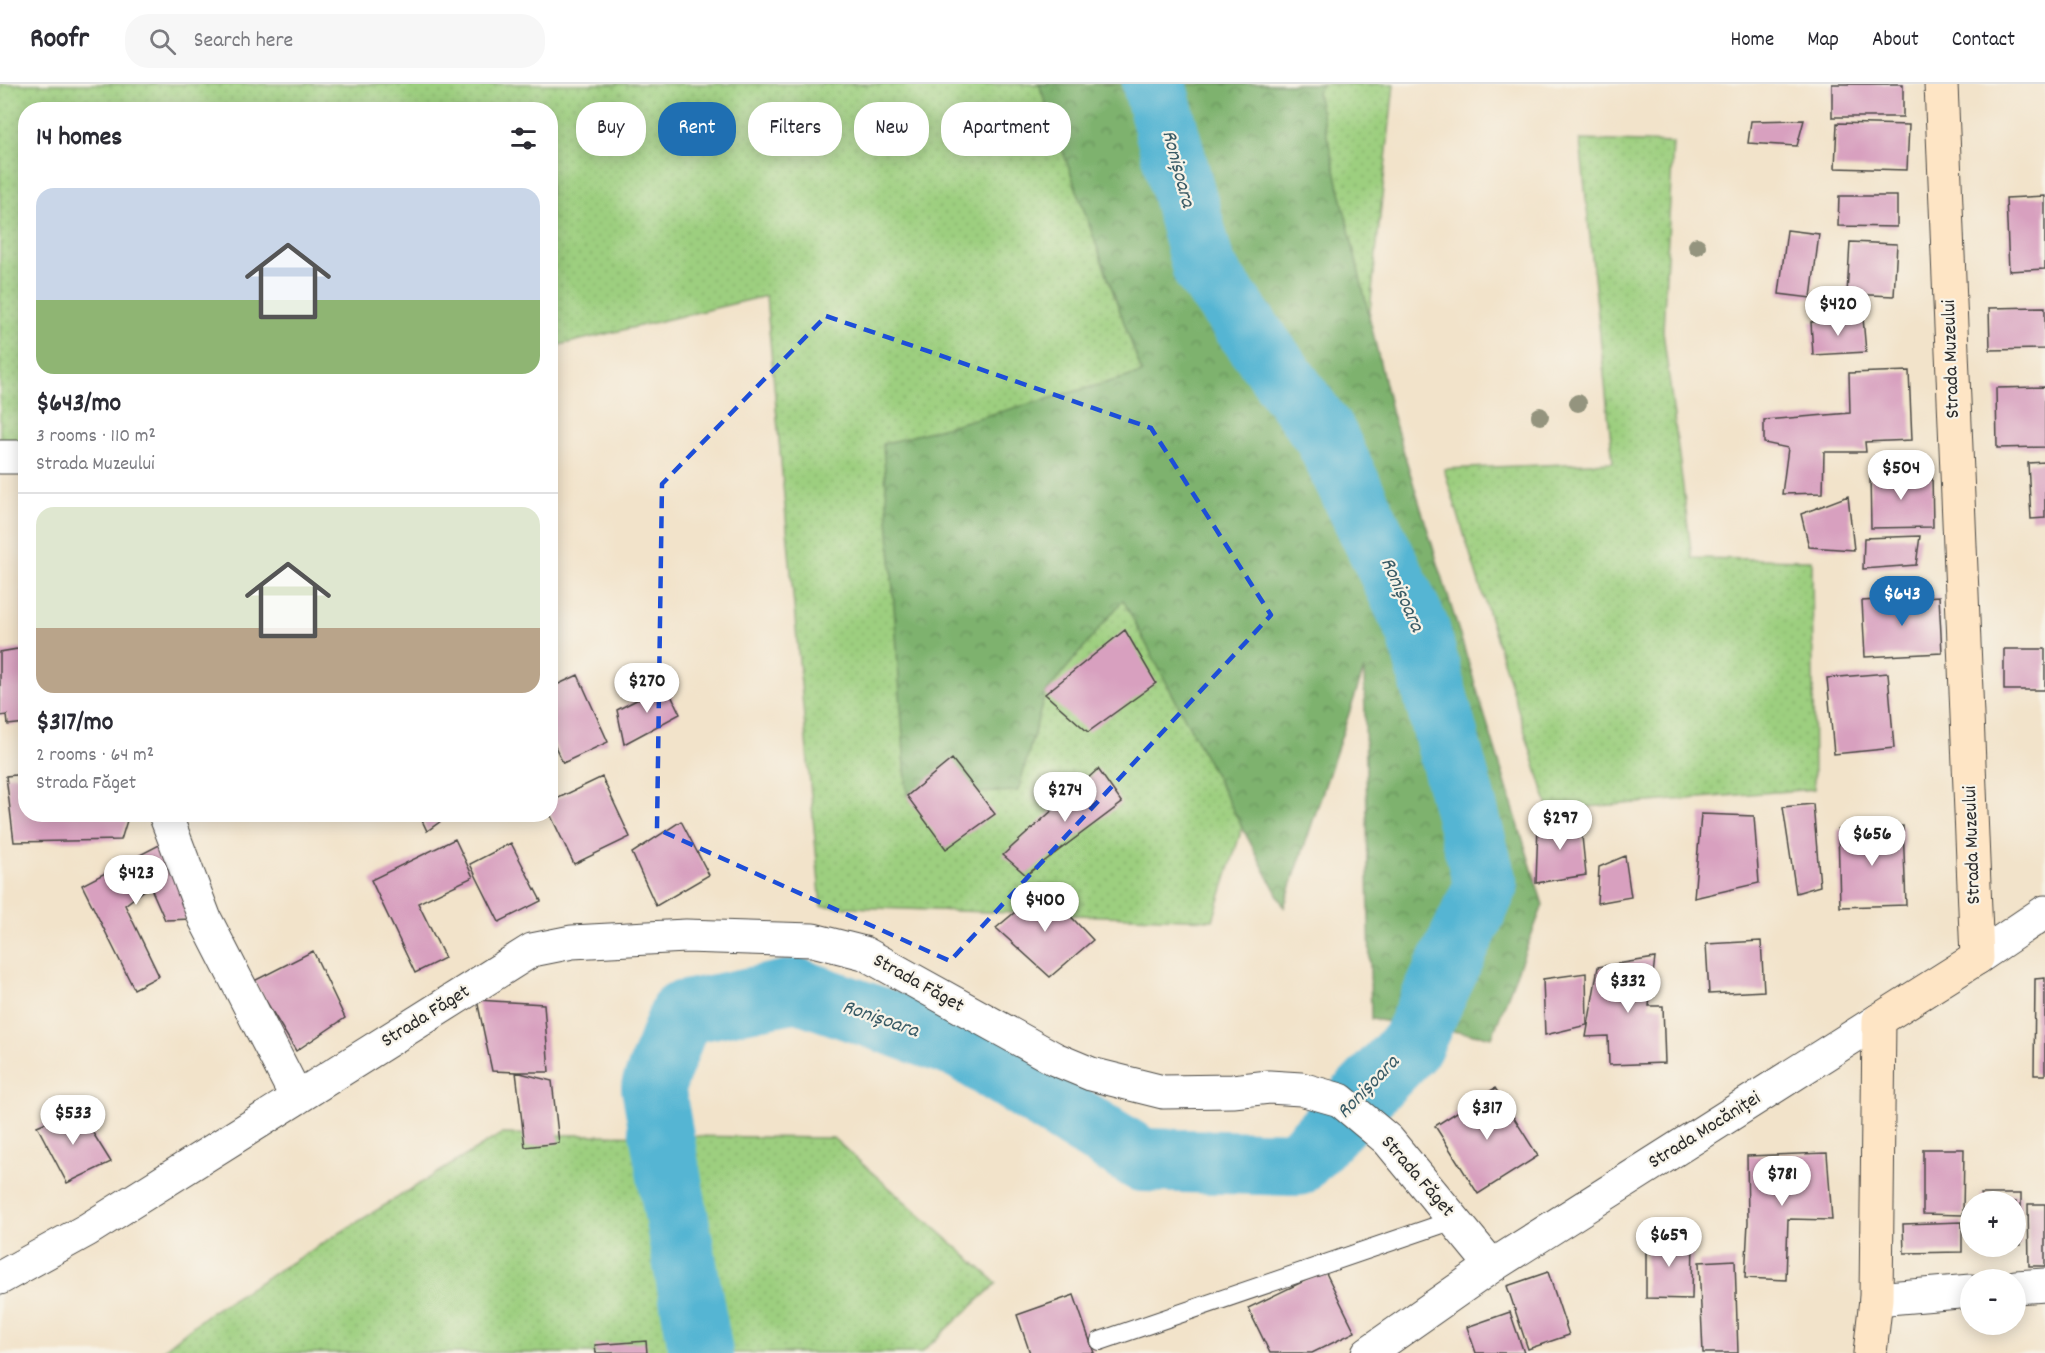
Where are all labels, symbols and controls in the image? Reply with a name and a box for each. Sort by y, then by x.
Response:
search box [125,14,545,68]
text: Roofr [30,21,89,61]
icon: search [146,25,179,58]
text: Search here [194,26,293,57]
text: Home [1730,26,1774,56]
text: Map [1807,26,1839,56]
text: About [1872,26,1919,56]
text: Contact [1952,26,2015,56]
chip: Buy [576,102,646,156]
chip: Rent [658,102,736,156]
chip: Filters [748,102,842,156]
chip: New [854,102,929,156]
chip: Apartment [941,102,1071,156]
text: 14 homes [36,120,122,157]
icon: filters [507,122,540,155]
water label: Ronișoara [1152,127,1202,212]
icon: home [234,227,342,335]
pin: $420 [1802,286,1874,337]
text: $420 [1819,291,1857,319]
street label: Strada Muzeului [1936,299,1968,419]
text: $643/mo [36,386,121,423]
text: 3 rooms · 110 m² [36,423,156,451]
pin: $504 [1865,450,1937,501]
text: Strada Muzeului [36,451,155,479]
text: $504 [1882,455,1920,483]
icon: home [234,546,342,654]
water label: Ronișoara [1371,553,1431,638]
pin: $643 [1866,576,1938,627]
text: $643 [1883,581,1921,609]
pin: $270 [611,663,683,714]
text: $270 [628,668,666,696]
text: $317/mo [36,705,113,742]
text: 2 rooms · 64 m² [36,742,154,770]
text: Strada Făget [36,770,136,798]
pin: $274 [1029,772,1101,823]
text: $274 [1048,777,1082,805]
street label: Strada Muzeului [1957,785,1989,905]
pin: $297 [1524,800,1596,851]
text: $297 [1542,805,1578,833]
pin: $656 [1836,816,1908,867]
text: $656 [1853,821,1892,849]
pin: $423 [100,855,172,906]
text: $423 [118,860,154,888]
pin: $400 [1009,882,1081,933]
text: $400 [1025,887,1065,915]
street label: Strada Făget [867,947,969,1021]
pin: $332 [1592,963,1664,1014]
text: $332 [1610,968,1646,996]
street label: Strada Făget [376,979,476,1055]
water label: Ronișoara [838,993,923,1047]
water label: Ronișoara [1331,1048,1408,1127]
street label: Strada Mocăniței [1643,1085,1767,1177]
pin: $317 [1451,1090,1523,1141]
pin: $533 [37,1095,109,1146]
text: $317 [1471,1095,1503,1123]
text: $533 [54,1100,92,1128]
street label: Strada Făget [1374,1130,1460,1224]
pin: $781 [1746,1156,1818,1207]
text: $781 [1767,1161,1797,1189]
map controls [1960,1191,2026,1335]
button: + [1960,1191,2026,1257]
pin: $659 [1633,1217,1705,1268]
text: $659 [1650,1222,1688,1250]
button: − [1960,1269,2026,1335]

